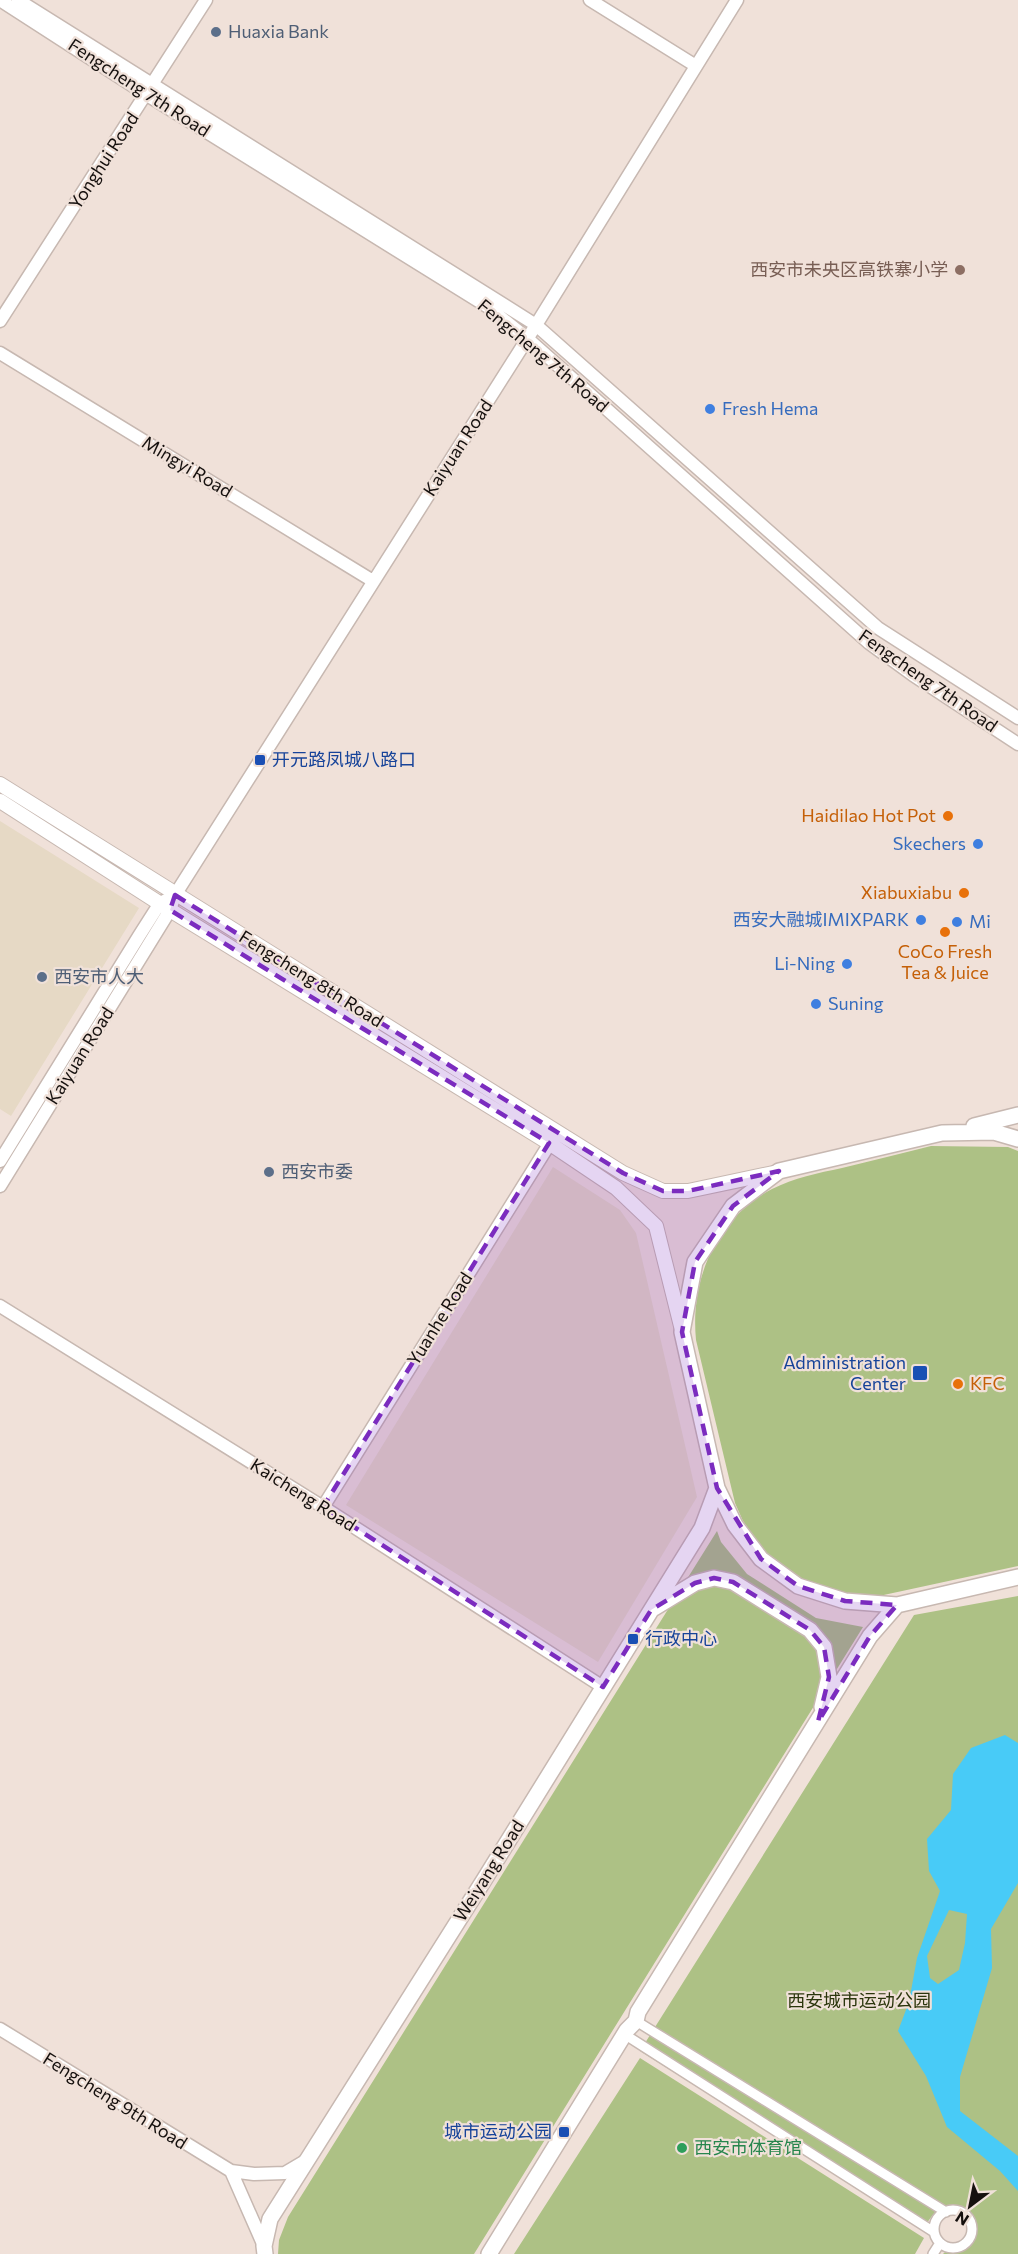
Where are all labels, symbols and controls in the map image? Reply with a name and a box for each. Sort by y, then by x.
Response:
place label: Huaxia Bank [228,20,329,42]
marker: Huaxia Bank [209,25,223,39]
street label: Fengcheng 7th Road [65,33,214,141]
street label: Yonghui Road [64,108,143,213]
place label: 西安市未央区高铁寨小学 [750,258,948,280]
marker: 西安市未央区高铁寨小学 [953,263,967,277]
street label: Fengcheng 7th Road [474,294,614,416]
street label: Kaiyuan Road [418,395,497,500]
place label: Fresh Hema [722,397,819,419]
marker: Fresh Hema [703,402,717,416]
street label: Mingyi Road [138,431,237,502]
street label: Fengcheng 7th Road [855,624,1002,736]
place label: 开元路凤城八路口 [272,748,416,770]
marker: 开元路凤城八路口 [253,753,267,767]
place label: Haidilao Hot Pot [801,804,936,826]
marker: Haidilao Hot Pot [941,809,955,823]
place label: Skechers [893,832,966,854]
marker: Skechers [971,837,985,851]
place label: Xiabuxiabu [861,881,952,903]
marker: Xiabuxiabu [957,886,971,900]
place label: 西安大融城IMIXPARK [733,908,909,930]
place label: Mi [969,910,991,932]
marker: 西安大融城IMIXPARK [914,913,928,927]
marker: Mi [950,915,964,929]
street label: Fengcheng 8th Road [235,925,388,1031]
marker: CoCo Fresh Tea & Juice [938,925,952,939]
place label: CoCo Fresh Tea & Juice [898,940,992,983]
place label: Li-Ning [774,952,835,974]
marker: Li-Ning [840,957,854,971]
place label: 西安市人大 [54,965,144,987]
marker: 西安市人大 [35,970,49,984]
place label: Suning [828,992,884,1014]
marker: Suning [809,997,823,1011]
street label: Kaiyuan Road [40,1003,118,1108]
place label: 西安市委 [281,1160,353,1182]
marker: 西安市委 [262,1165,276,1179]
street label: Yuanhe Road [402,1268,476,1369]
place label: Administration Center [783,1351,906,1394]
marker: Administration Center [911,1364,929,1382]
place label: KFC [970,1372,1005,1394]
marker: KFC [951,1377,965,1391]
street label: Kaicheng Road [247,1453,360,1535]
place label: 行政中心 [645,1627,717,1649]
marker: 行政中心 [626,1632,640,1646]
street label: Weiyang Road [448,1816,528,1925]
park label: 西安城市运动公园 [787,1989,931,2011]
street label: Fengcheng 9th Road [39,2047,192,2153]
place label: 城市运动公园 [444,2120,552,2142]
marker: 城市运动公园 [557,2125,571,2139]
place label: 西安市体育馆 [694,2136,802,2158]
marker: 西安市体育馆 [675,2141,689,2155]
north arrow [940,2176,1000,2236]
text: N [952,2208,972,2230]

